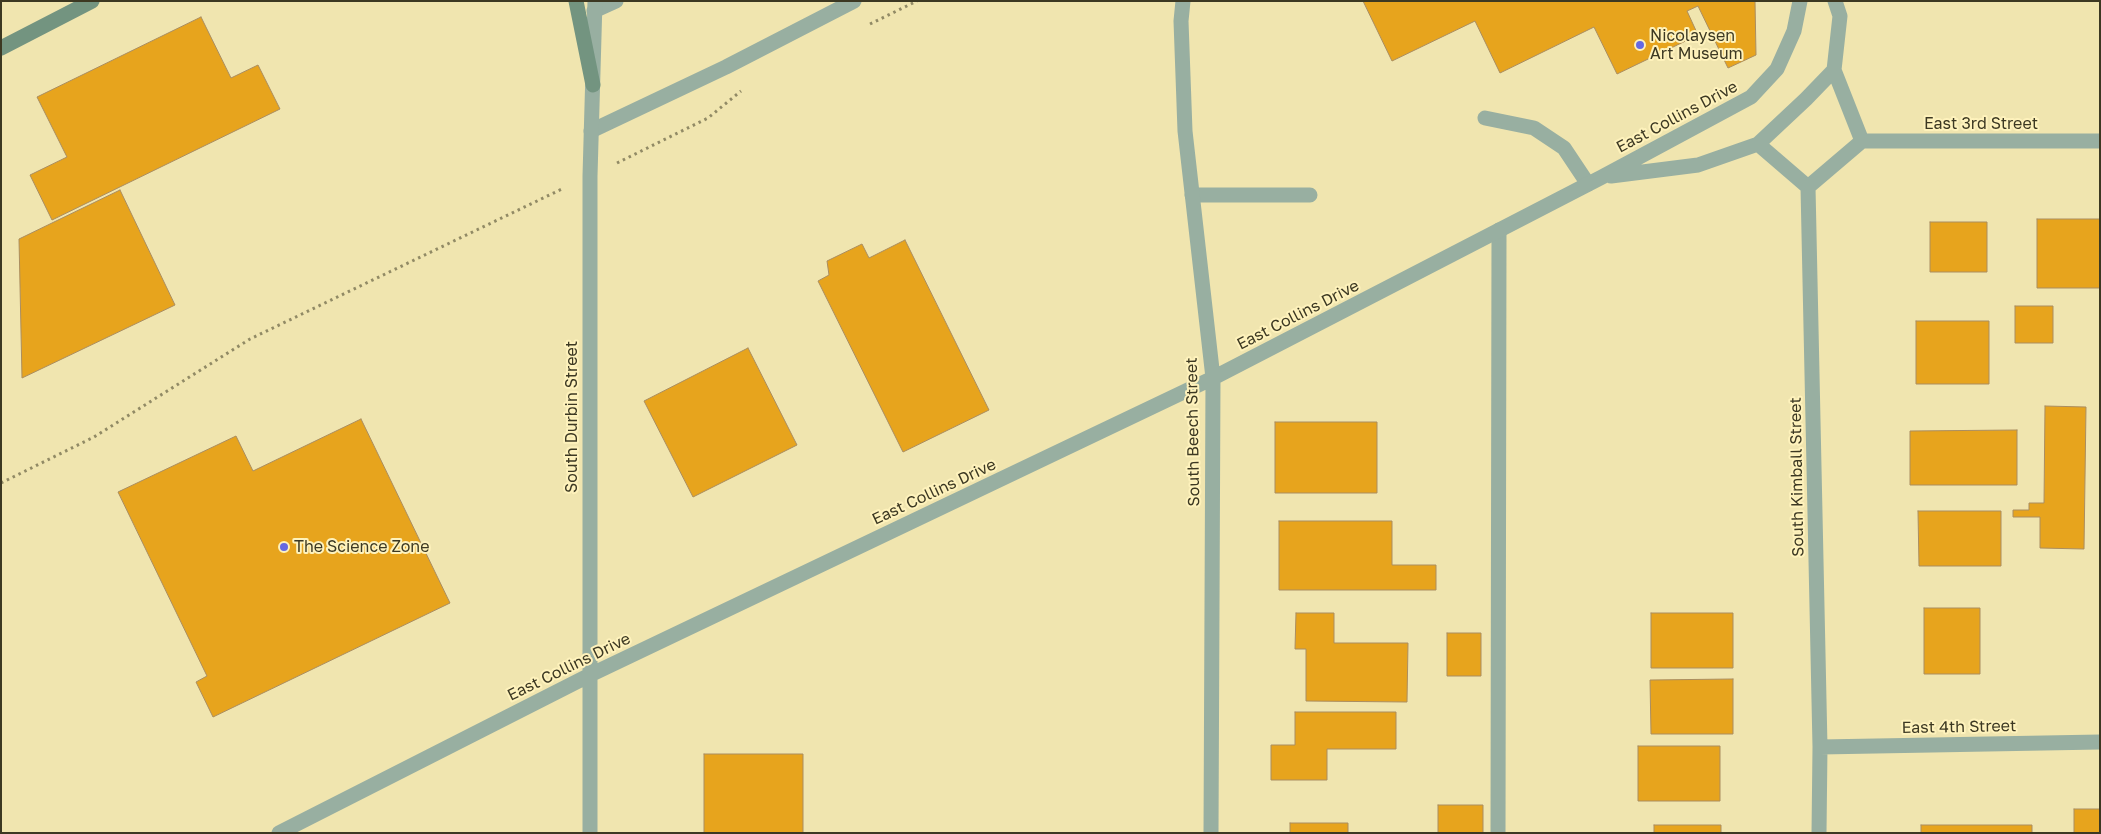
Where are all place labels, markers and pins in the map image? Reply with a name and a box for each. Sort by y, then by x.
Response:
place label: Nicolaysen Art Museum [1650,26,1743,64]
marker: Nicolaysen Art Museum [1634,39,1646,51]
place label: The Science Zone [294,537,429,557]
marker: The Science Zone [278,541,290,553]

